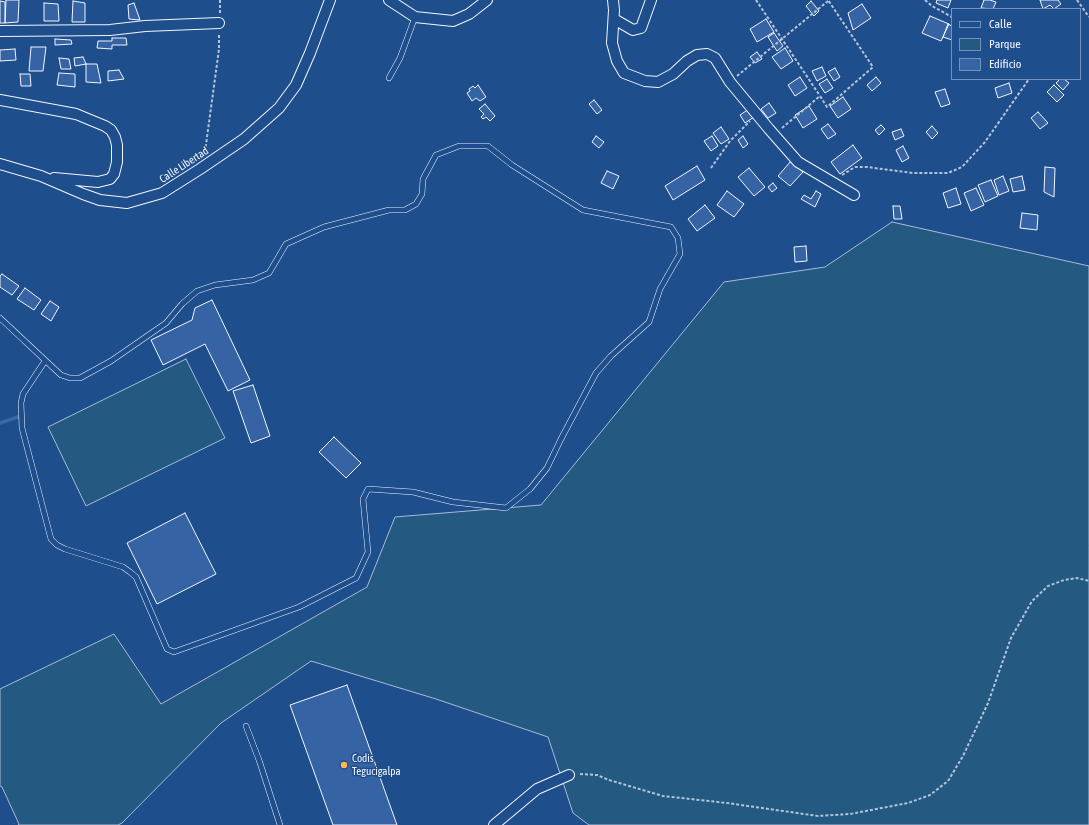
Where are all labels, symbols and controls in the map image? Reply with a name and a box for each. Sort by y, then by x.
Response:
legend [951,8,1081,80]
text: Calle [989,17,1012,31]
text: Parque [989,37,1021,51]
text: Edificio [989,57,1021,71]
street label: Calle Libertad [157,144,211,186]
place label: Codis Tegucigalpa [352,752,401,778]
marker: Codis Tegucigalpa [339,760,349,770]

